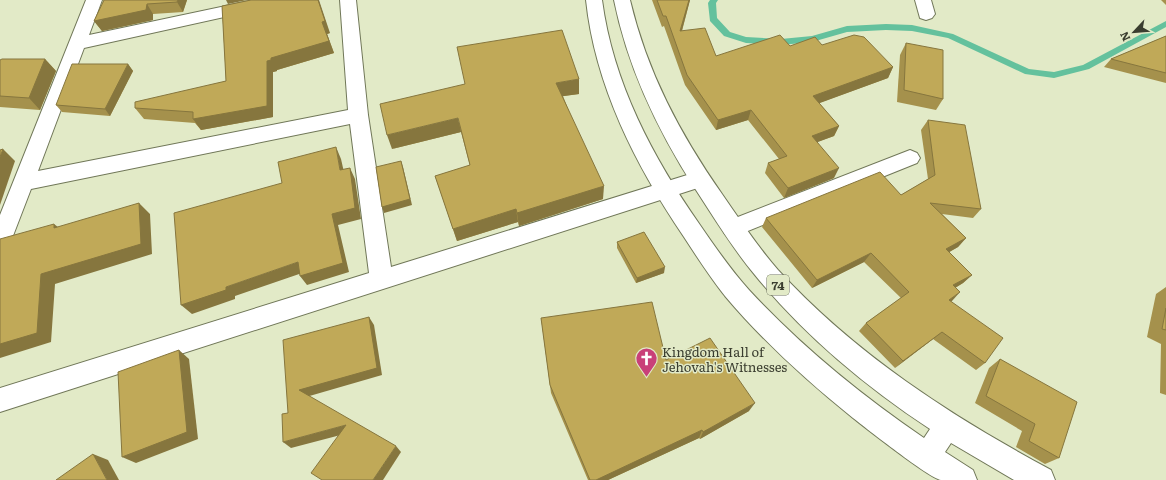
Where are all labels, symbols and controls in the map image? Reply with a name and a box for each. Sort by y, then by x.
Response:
north arrow [1114,12,1154,52]
text: N [1115,29,1133,44]
road number: 74 [767,275,789,295]
place label: Kingdom Hall of Jehovah's Witnesses [662,342,787,376]
church icon: Kingdom Hall of Jehovah's Witnesses [634,345,660,378]

